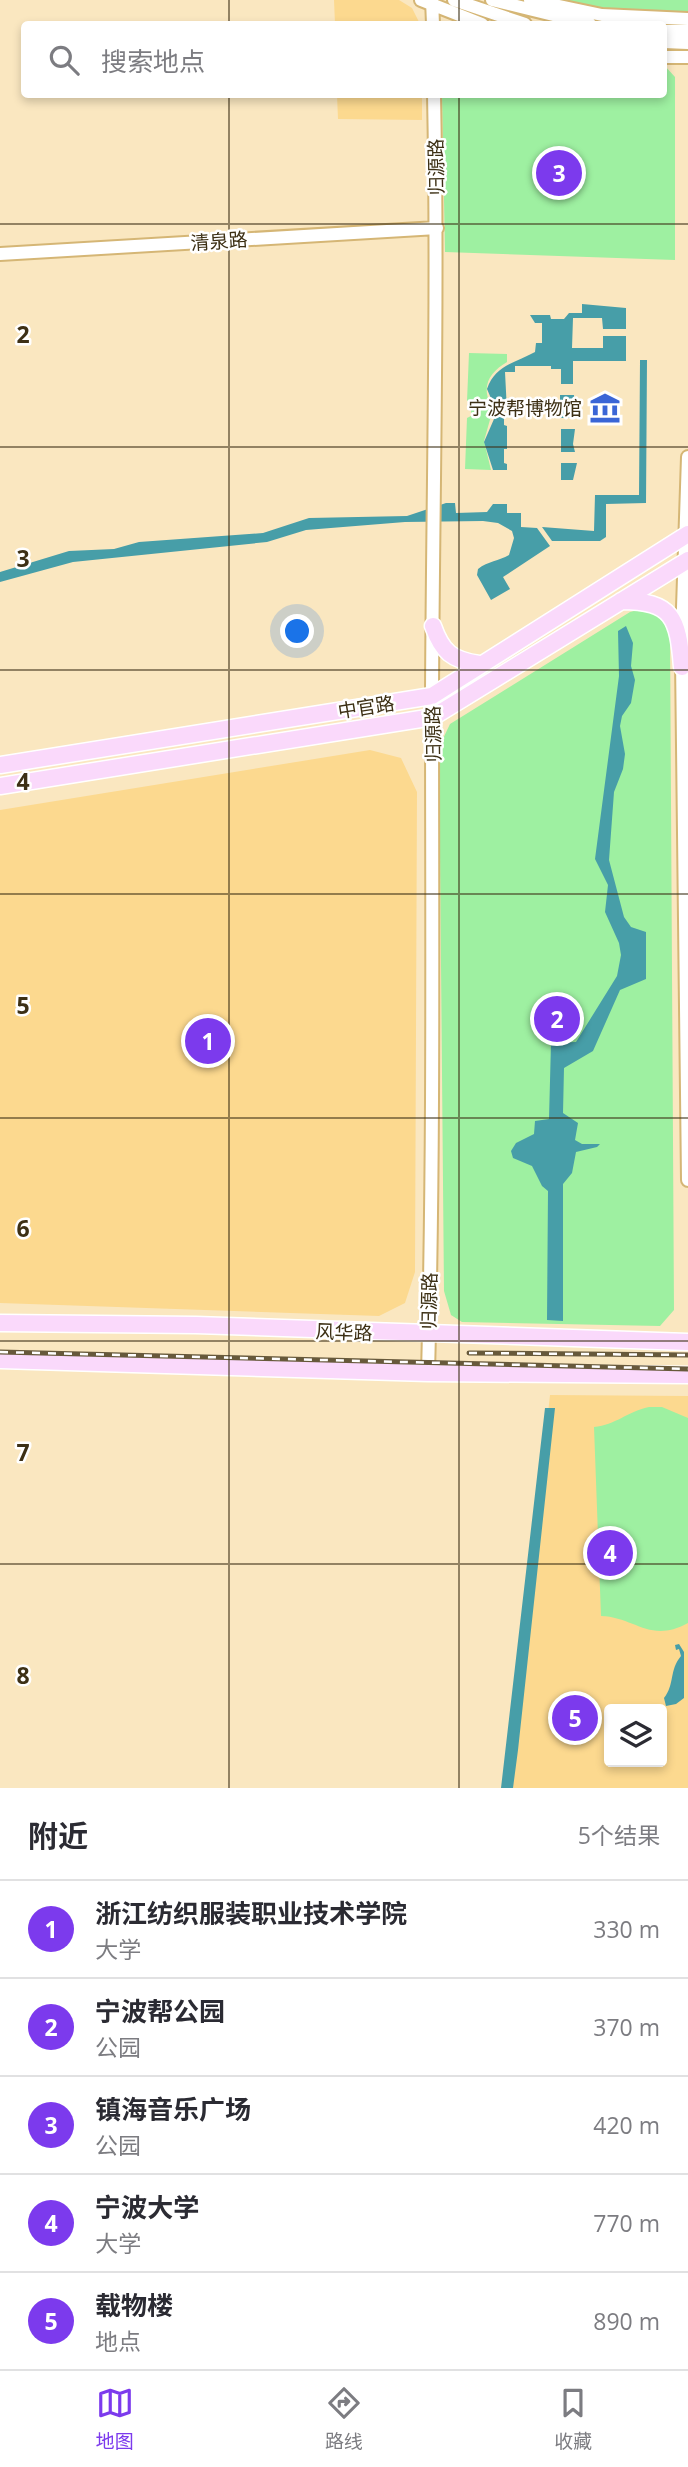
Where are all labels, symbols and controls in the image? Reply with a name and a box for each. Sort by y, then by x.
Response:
search box [21,21,667,98]
icon: search [45,41,83,79]
text: 搜索地点 [101,43,205,79]
street label: 归源路 [423,138,449,196]
pin: 3 [536,147,582,199]
street label: 清泉路 [190,226,248,256]
text: 2 [16,318,30,350]
museum icon: 宁波帮博物馆 [588,391,622,425]
place label: 宁波帮博物馆 [468,395,582,421]
text: 3 [16,542,30,574]
your location [280,614,314,648]
street label: 中官路 [336,690,396,724]
street label: 归源路 [420,705,446,763]
text: 4 [16,765,30,797]
text: 5 [16,989,30,1021]
pin: 2 [534,993,580,1045]
pin: 1 [185,1015,231,1067]
text: 6 [16,1212,30,1244]
street label: 归源路 [416,1272,442,1330]
street label: 风华路 [315,1318,373,1346]
text: 7 [16,1436,30,1468]
pin: 4 [587,1527,633,1579]
text: 8 [16,1659,30,1691]
pin: 5 [552,1692,598,1744]
map controls [604,1704,667,1767]
button: layers [604,1704,667,1767]
text: 附近 [28,1815,88,1856]
text: 5个结果 [578,1819,660,1851]
text: 浙江纺织服装职业技术学院 [95,1895,407,1931]
text: 1 [44,1913,58,1945]
text: 330 m [593,1913,660,1945]
text: 大学 [95,1933,141,1965]
text: 宁波帮公园 [95,1993,225,2029]
text: 2 [44,2011,58,2043]
text: 370 m [593,2011,660,2043]
text: 公园 [95,2031,141,2063]
text: 镇海音乐广场 [95,2091,251,2127]
text: 3 [44,2109,58,2141]
text: 420 m [593,2109,660,2141]
text: 公园 [95,2129,141,2161]
text: 宁波大学 [95,2189,199,2225]
text: 4 [44,2207,58,2239]
text: 770 m [593,2207,660,2239]
text: 大学 [95,2227,141,2259]
text: 载物楼 [95,2287,173,2323]
text: 5 [44,2305,58,2337]
text: 890 m [593,2305,660,2337]
text: 地点 [95,2325,141,2357]
tab: 地图 [96,2384,134,2454]
tab: 路线 [325,2384,363,2454]
tab: 收藏 [554,2384,592,2454]

